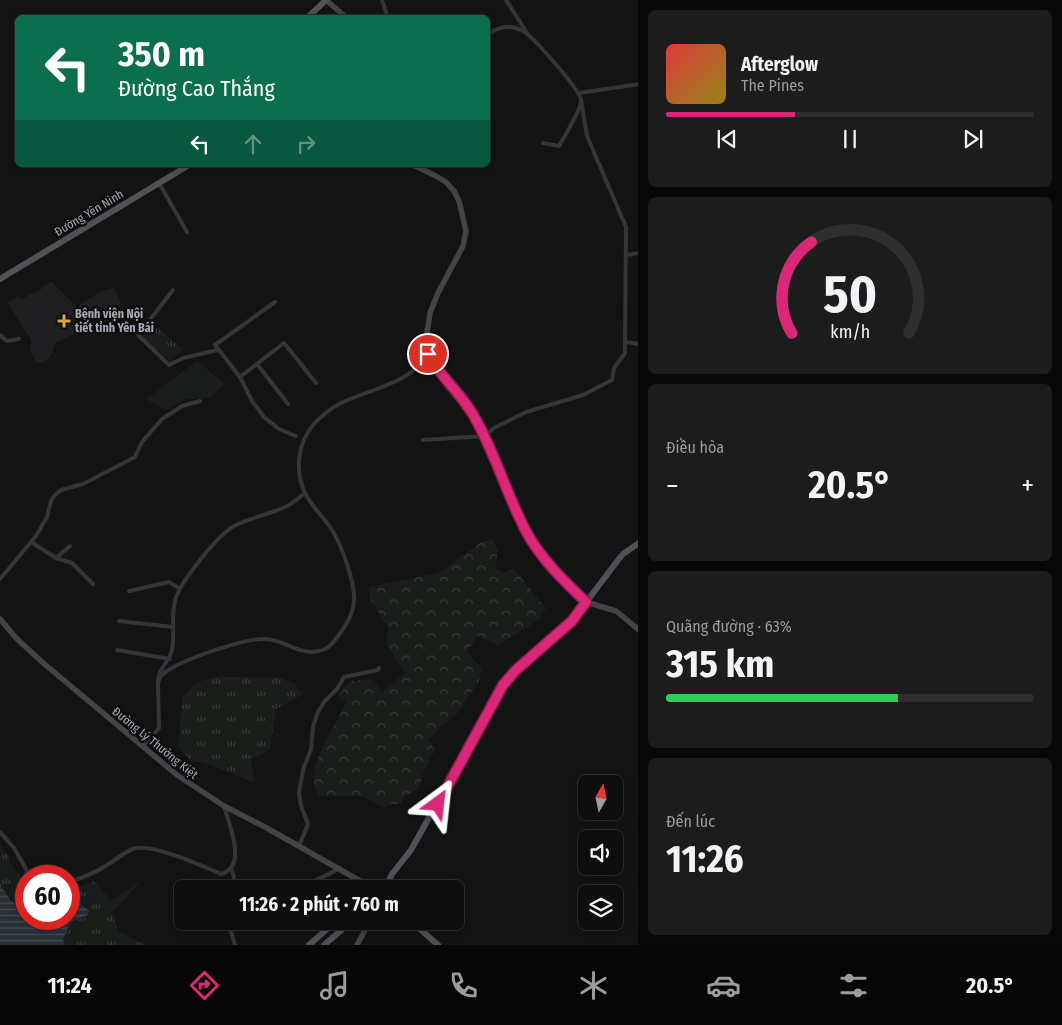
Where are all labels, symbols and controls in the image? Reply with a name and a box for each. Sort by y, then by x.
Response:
text: 350 m [118,33,205,75]
icon: left [35,35,100,100]
text: Afterglow [741,53,818,76]
text: Đường Cao Thắng [118,75,275,102]
text: The Pines [741,76,804,95]
icon: previous [713,125,741,153]
icon: pause [836,125,864,153]
icon: next [959,125,987,153]
icon: left [186,130,214,158]
icon: ahead [239,130,267,158]
icon: right [292,130,320,158]
street label: Đường Yên Ninh [52,187,126,239]
text: 50 [823,263,877,326]
place label: Bệnh viện Nội tiết tỉnh Yên Bái [75,307,154,335]
marker: Bệnh viện Nội tiết tỉnh Yên Bái [57,314,71,328]
text: km/h [830,321,870,343]
pin [407,333,449,375]
icon: arrive [414,340,442,368]
text: Điều hòa [666,438,724,457]
text: 20.5° [808,462,892,508]
text: − [666,469,679,502]
text: + [1021,469,1034,502]
text: Quãng đường · 63% [666,617,792,636]
text: 315 km [666,641,774,687]
street label: Đường Lý Thường Kiệt [109,704,201,782]
north arrow [578,775,622,820]
map controls [578,775,623,930]
position arrow [411,777,463,829]
text: Đến lúc [666,812,715,831]
button: sound [578,830,623,875]
text: 11:26 [666,836,744,882]
speed limit sign: 60 [15,865,80,930]
button: layers [578,885,623,930]
text: 11:26 · 2 phút · 760 m [239,893,399,916]
icon: directions [187,968,222,1003]
icon: music [317,968,352,1003]
icon: phone [446,968,481,1003]
icon: climate [576,968,611,1003]
icon: car [706,968,741,1003]
icon: filters [836,968,871,1003]
text: 11:24 [47,972,92,999]
text: 20.5° [966,972,1014,999]

